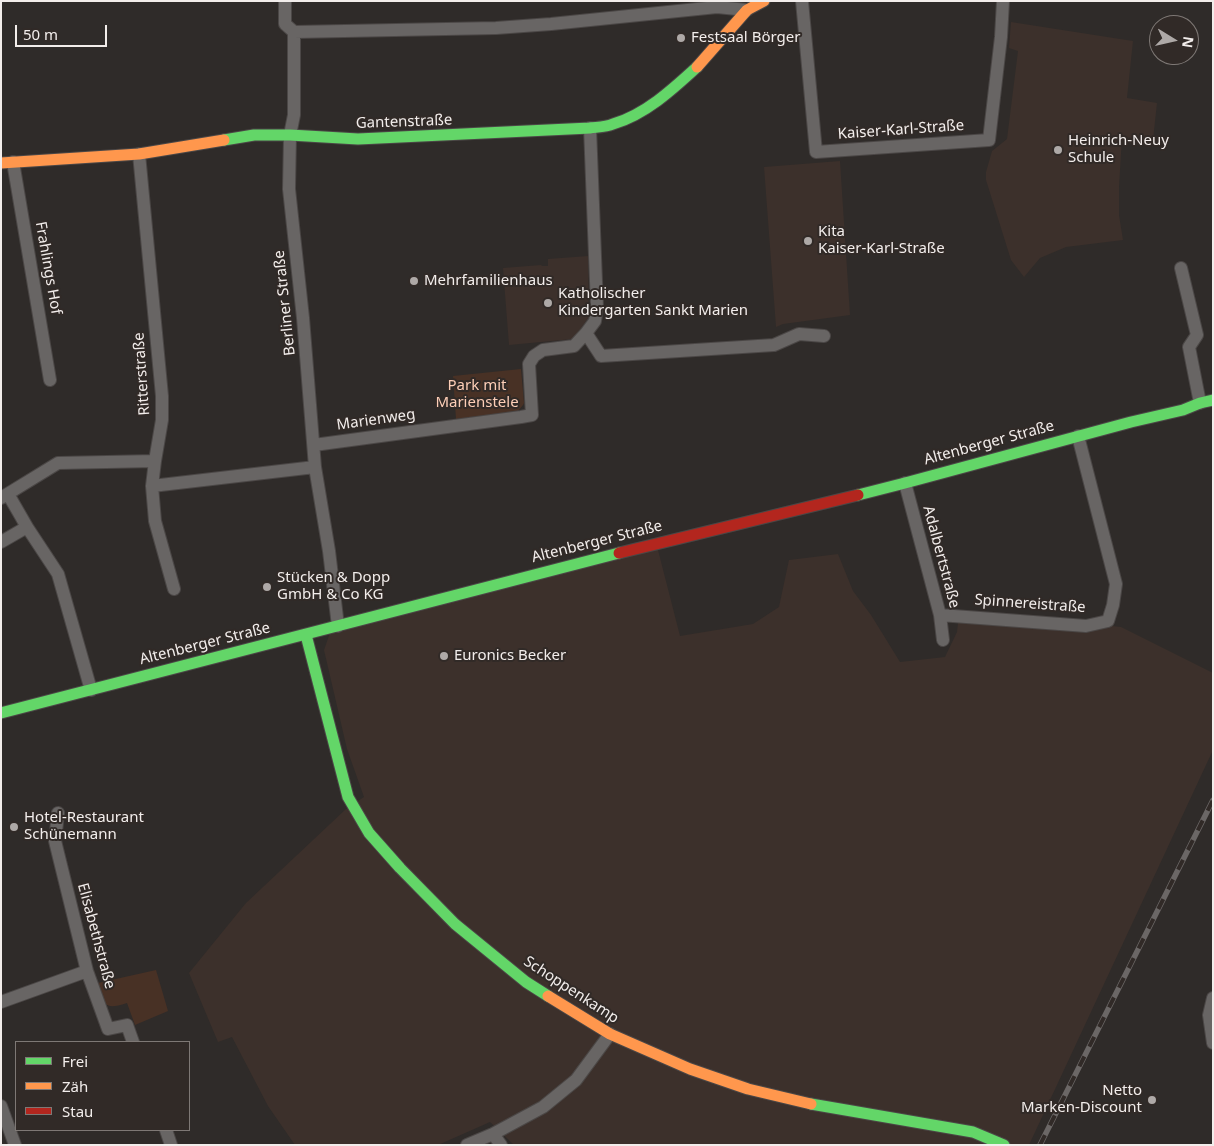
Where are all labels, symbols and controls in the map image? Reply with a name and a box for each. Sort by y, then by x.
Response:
scale bar [18,15,110,47]
north arrow [1149,15,1199,65]
text: 50 m [23,24,58,44]
place label: Festsaal Börger [691,29,800,47]
marker: Festsaal Börger [675,32,687,44]
text: N [1178,35,1199,49]
street label: Gantenstraße [355,111,453,133]
street label: Kaiser-Karl-Straße [837,117,965,143]
place label: Heinrich-Neuy Schule [1068,132,1169,167]
marker: Heinrich-Neuy Schule [1052,144,1064,156]
street label: Frahlings Hof [31,220,65,316]
place label: Kita Kaiser-Karl-Straße [818,223,945,258]
marker: Kita Kaiser-Karl-Straße [802,235,814,247]
street label: Berliner Straße [271,249,299,357]
place label: Mehrfamilienhaus [424,272,553,290]
marker: Mehrfamilienhaus [408,275,420,287]
place label: Katholischer Kindergarten Sankt Marien [558,285,748,320]
marker: Katholischer Kindergarten Sankt Marien [542,297,554,309]
street label: Ritterstraße [130,332,154,416]
park label: Park mit Marienstele [435,377,519,412]
street label: Marienweg [335,406,417,434]
street label: Altenberger Straße [922,417,1056,469]
street label: Adalbertstraße [919,504,963,610]
street label: Altenberger Straße [530,517,664,567]
place label: Stücken & Dopp GmbH & Co KG [277,569,390,604]
marker: Stücken & Dopp GmbH & Co KG [261,581,273,593]
street label: Spinnereistraße [974,591,1086,617]
street label: Altenberger Straße [138,619,272,669]
place label: Euronics Becker [454,647,566,665]
marker: Euronics Becker [438,650,450,662]
place label: Hotel-Restaurant Schünemann [24,809,144,844]
marker: Hotel-Restaurant Schünemann [8,821,20,833]
street label: Elisabethstraße [73,881,119,991]
street label: Schoppenkamp [520,953,622,1027]
legend [15,1041,190,1131]
text: Frei [62,1051,88,1071]
text: Zäh [62,1076,88,1096]
place label: Netto Marken-Discount [1021,1082,1142,1117]
marker: Netto Marken-Discount [1146,1094,1158,1106]
text: Stau [62,1101,93,1121]

